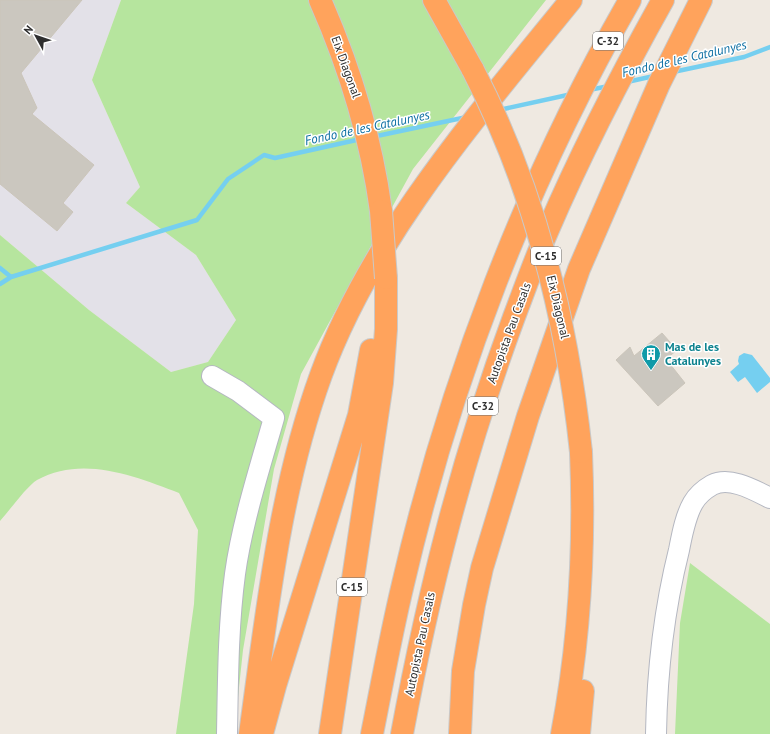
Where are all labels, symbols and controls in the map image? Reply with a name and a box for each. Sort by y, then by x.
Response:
north arrow [16,16,56,56]
text: N [21,22,36,37]
road number: C-32 [593,32,623,50]
street label: Eix Diagonal [328,34,365,100]
water label: Fondo de les Catalunyes [620,36,749,81]
water label: Fondo de les Catalunyes [303,106,432,149]
road number: C-15 [531,247,561,265]
street label: Eix Diagonal [544,274,573,341]
street label: Autopista Pau Casals [483,280,534,385]
place label: Mas de les Catalunyes [665,339,721,368]
building icon: Mas de les Catalunyes [640,343,662,371]
road number: C-32 [468,397,498,415]
road number: C-15 [337,578,367,596]
street label: Autopista Pau Casals [401,591,438,697]

